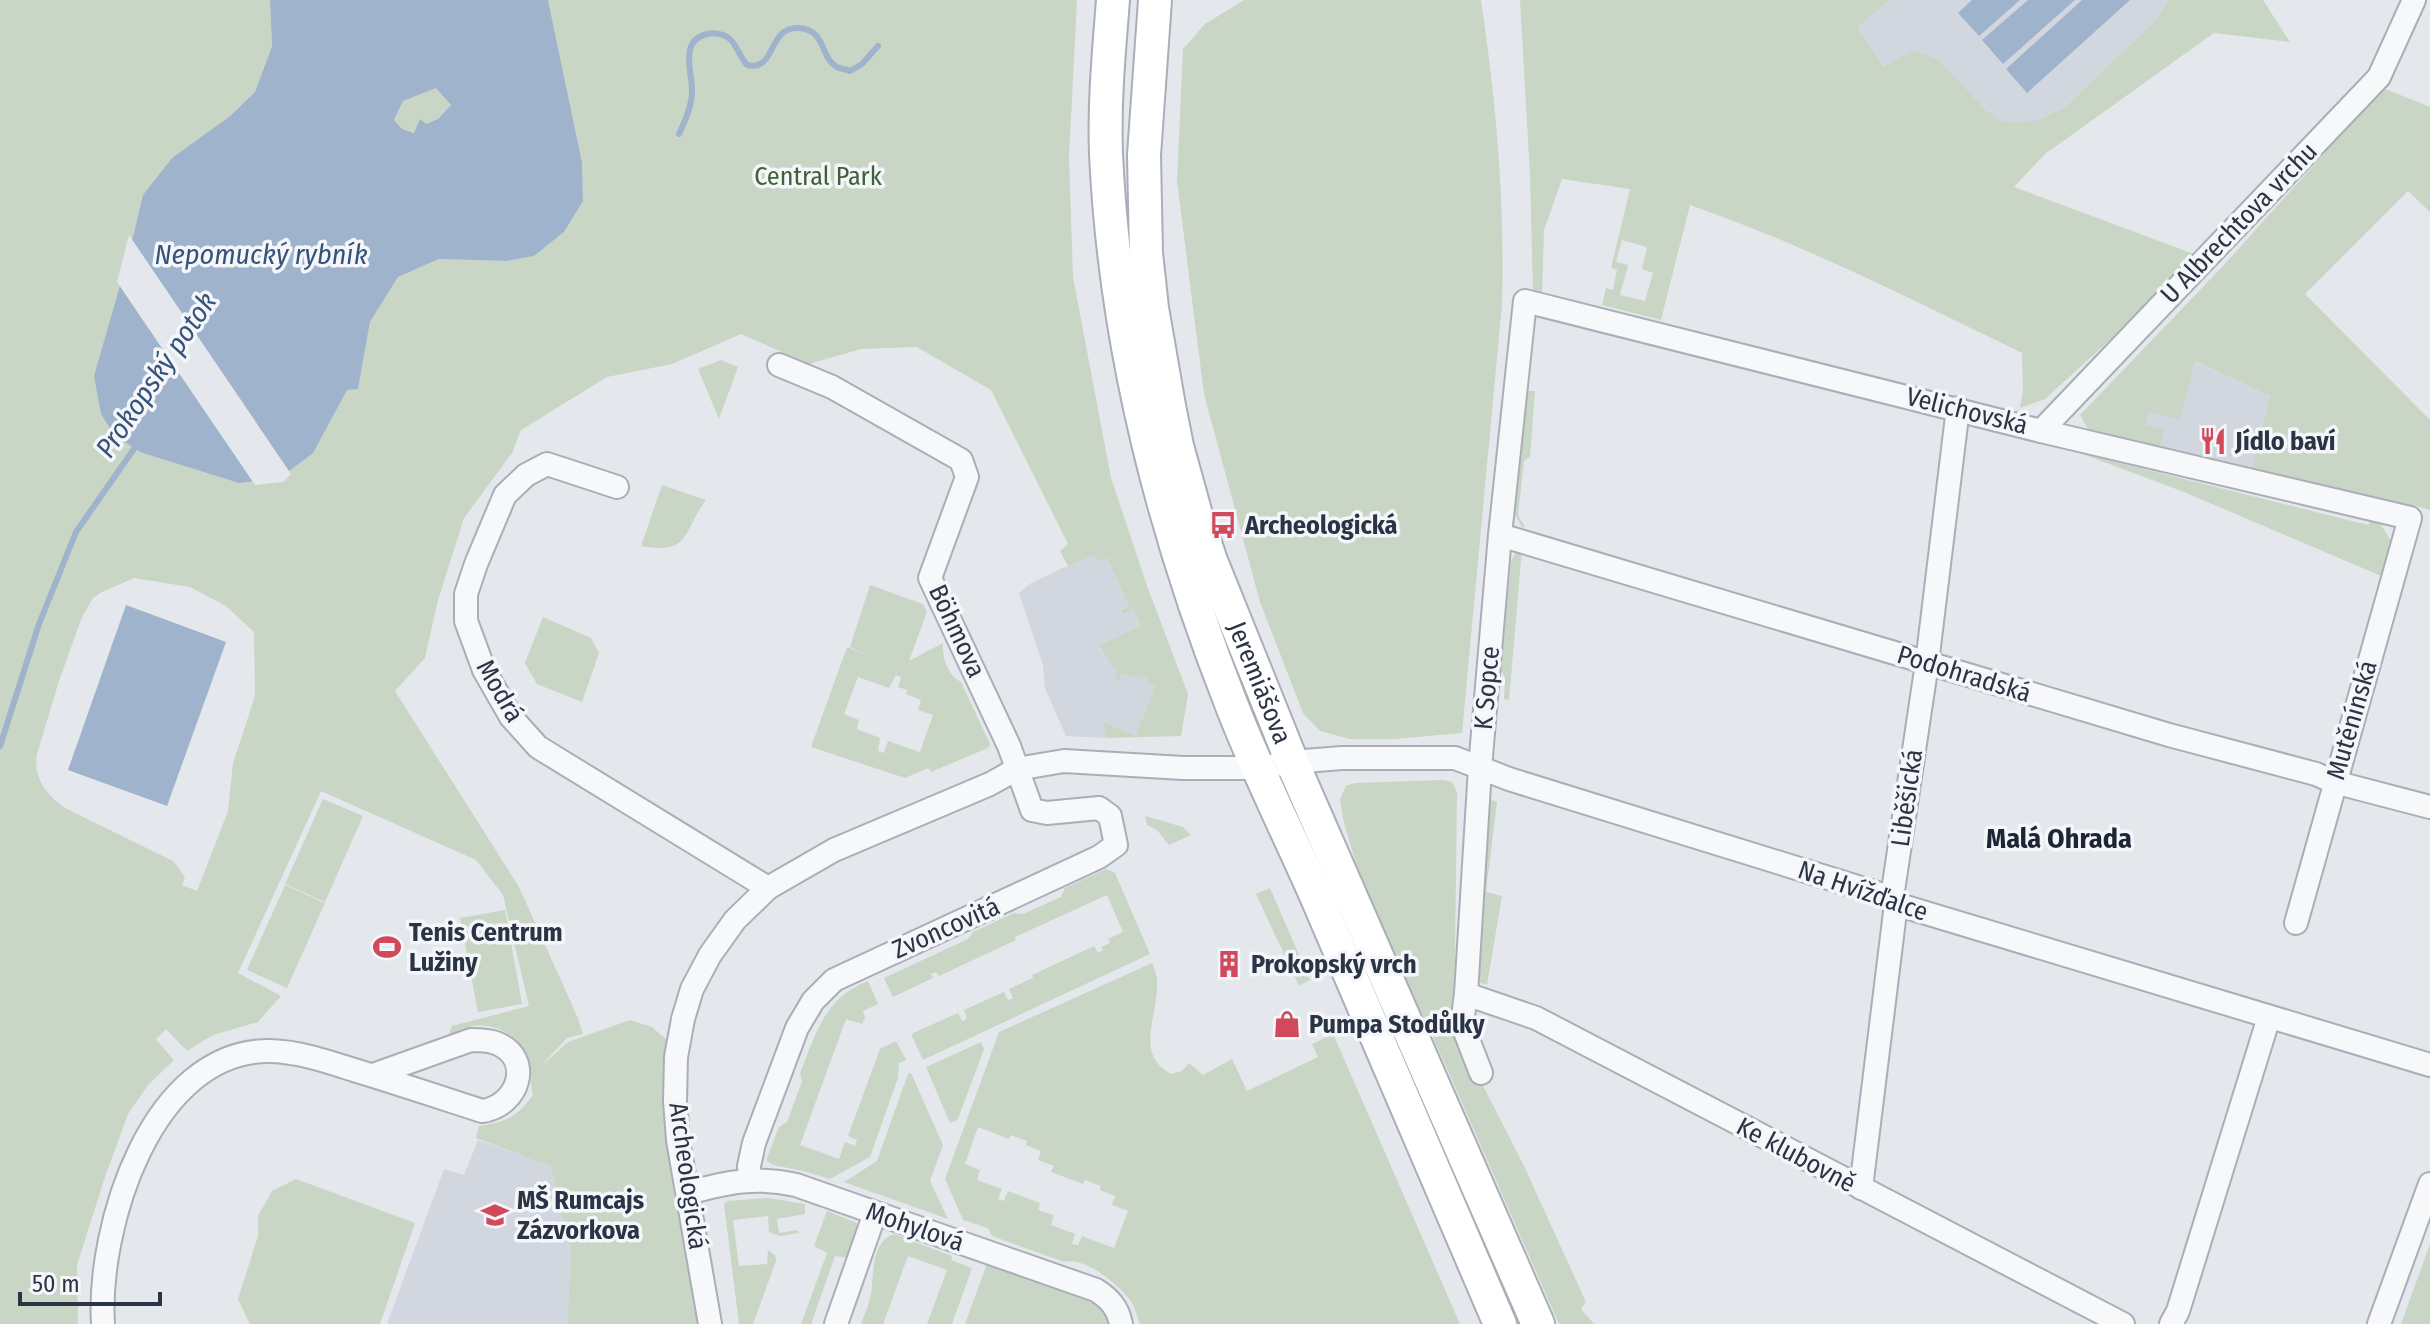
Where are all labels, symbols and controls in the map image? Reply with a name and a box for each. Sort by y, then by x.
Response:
street label: U Albrechtova vrchu [2154,136,2324,310]
park label: Central Park [754,161,883,192]
water label: Nepomucký rybník [154,238,368,271]
water label: Prokopský potok [89,286,223,464]
street label: Velichovská [1903,381,2031,441]
restaurant icon: Jídlo baví [2198,426,2228,456]
place label: Jídlo baví [2234,426,2336,457]
bus stop icon: Archeologická [1208,510,1238,540]
place label: Archeologická [1244,510,1398,541]
street label: Böhmova [922,580,992,682]
street label: Jeremiášova [1222,617,1298,748]
street label: Podohradská [1893,639,2035,709]
street label: K Sopce [1468,645,1506,731]
street label: Modrá [470,654,530,728]
street label: Mutěnínská [2320,657,2384,783]
street label: Liběšická [1885,747,1929,849]
district label: Malá Ohrada [1986,822,2132,855]
street label: Na Hvížďalce [1794,854,1932,928]
street label: Zvoncovitá [888,891,1004,965]
place label: Tenis Centrum Lužiny [409,917,563,978]
sports icon: Tenis Centrum Lužiny [372,932,402,962]
building icon: Prokopský vrch [1214,949,1244,979]
place label: Prokopský vrch [1251,949,1417,980]
shop icon: Pumpa Stodůlky [1272,1009,1302,1039]
place label: Pumpa Stodůlky [1309,1009,1485,1040]
street label: Archeologická [662,1100,714,1252]
street label: Ke klubovně [1731,1111,1861,1199]
place label: MŠ Rumcajs Zázvorkova [517,1184,644,1246]
street label: Mohylová [862,1196,968,1258]
school or university icon: MŠ Rumcajs Zázvorkova [480,1200,510,1230]
scale bar [20,1256,160,1306]
text: 50 m [32,1270,80,1298]

